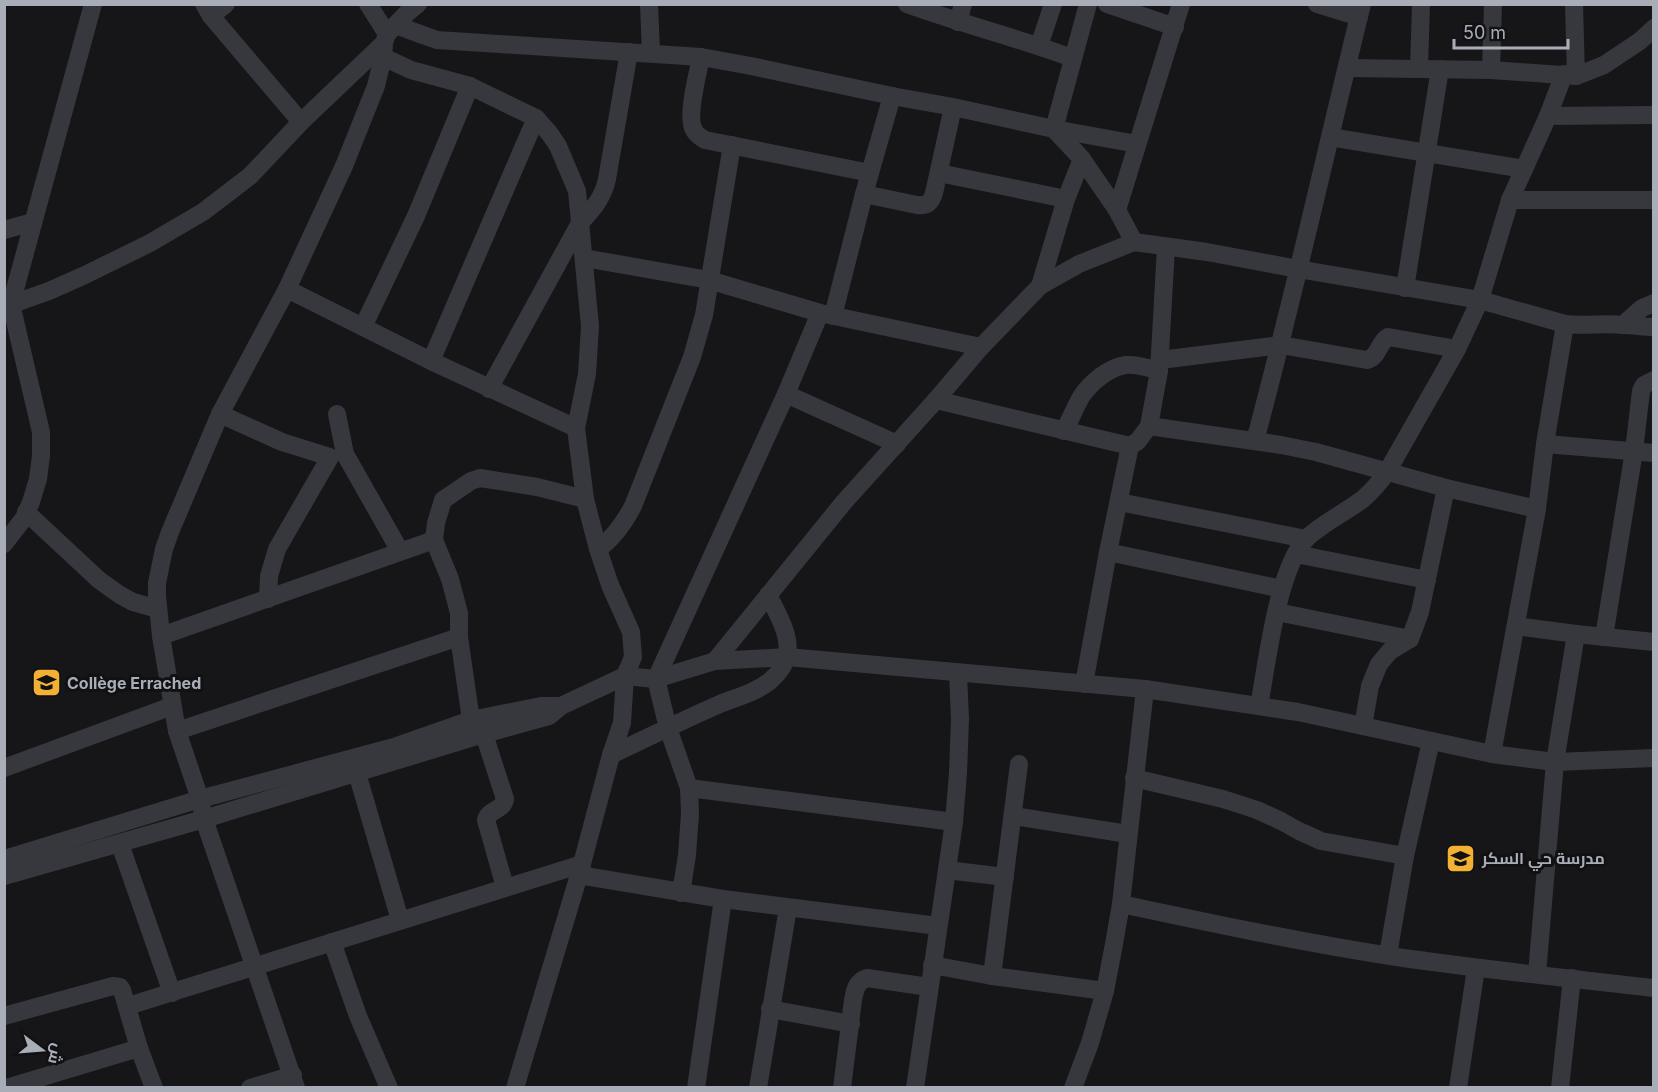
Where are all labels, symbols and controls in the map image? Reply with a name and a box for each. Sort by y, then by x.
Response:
scale bar [1454,12,1568,50]
text: 50 m [1463,22,1506,43]
school or university icon: Collège Errached [30,667,62,699]
place label: Collège Errached [67,673,201,693]
school or university icon: مدرسة حي السكر [1445,842,1477,874]
place label: مدرسة حي السكر [1481,848,1605,871]
north arrow [12,1020,72,1080]
text: ش [44,1042,69,1067]

